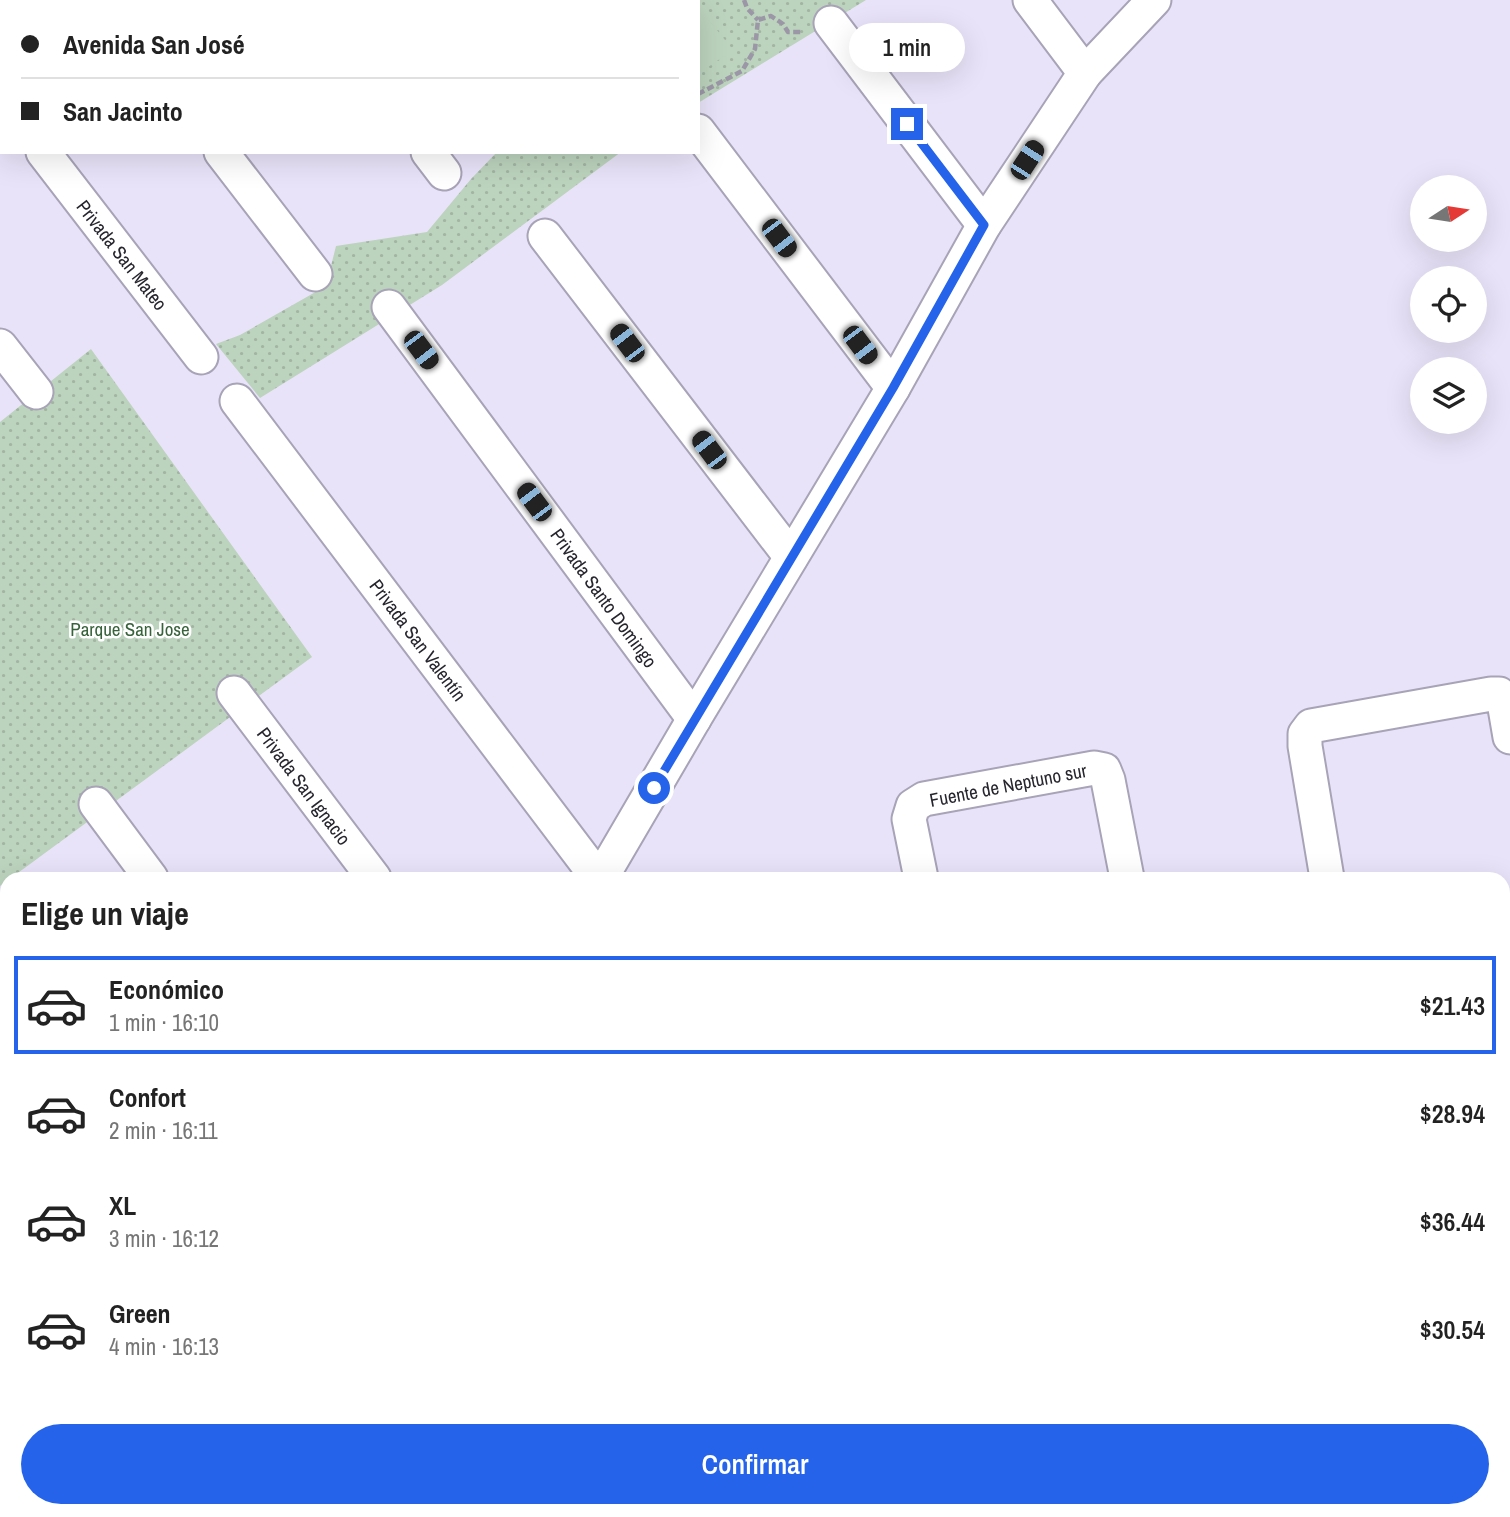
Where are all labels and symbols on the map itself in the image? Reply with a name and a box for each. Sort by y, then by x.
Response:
callout: 1 min [849,23,965,72]
route end [891,108,923,140]
car [1007,137,1048,183]
north arrow [1410,175,1488,252]
street label: Privada San Mateo [71,194,173,316]
car [758,215,801,261]
car [606,320,649,366]
car [839,322,882,368]
car [400,327,443,373]
car [688,427,731,473]
car [513,479,556,525]
street label: Privada Santo Domingo [545,523,663,673]
street label: Privada San Valentín [364,574,472,706]
park label: Parque San Jose [70,616,190,642]
street label: Privada San Ignacio [251,722,357,850]
street label: Fuente de Neptuno sur [927,757,1089,813]
route start [638,772,670,804]

